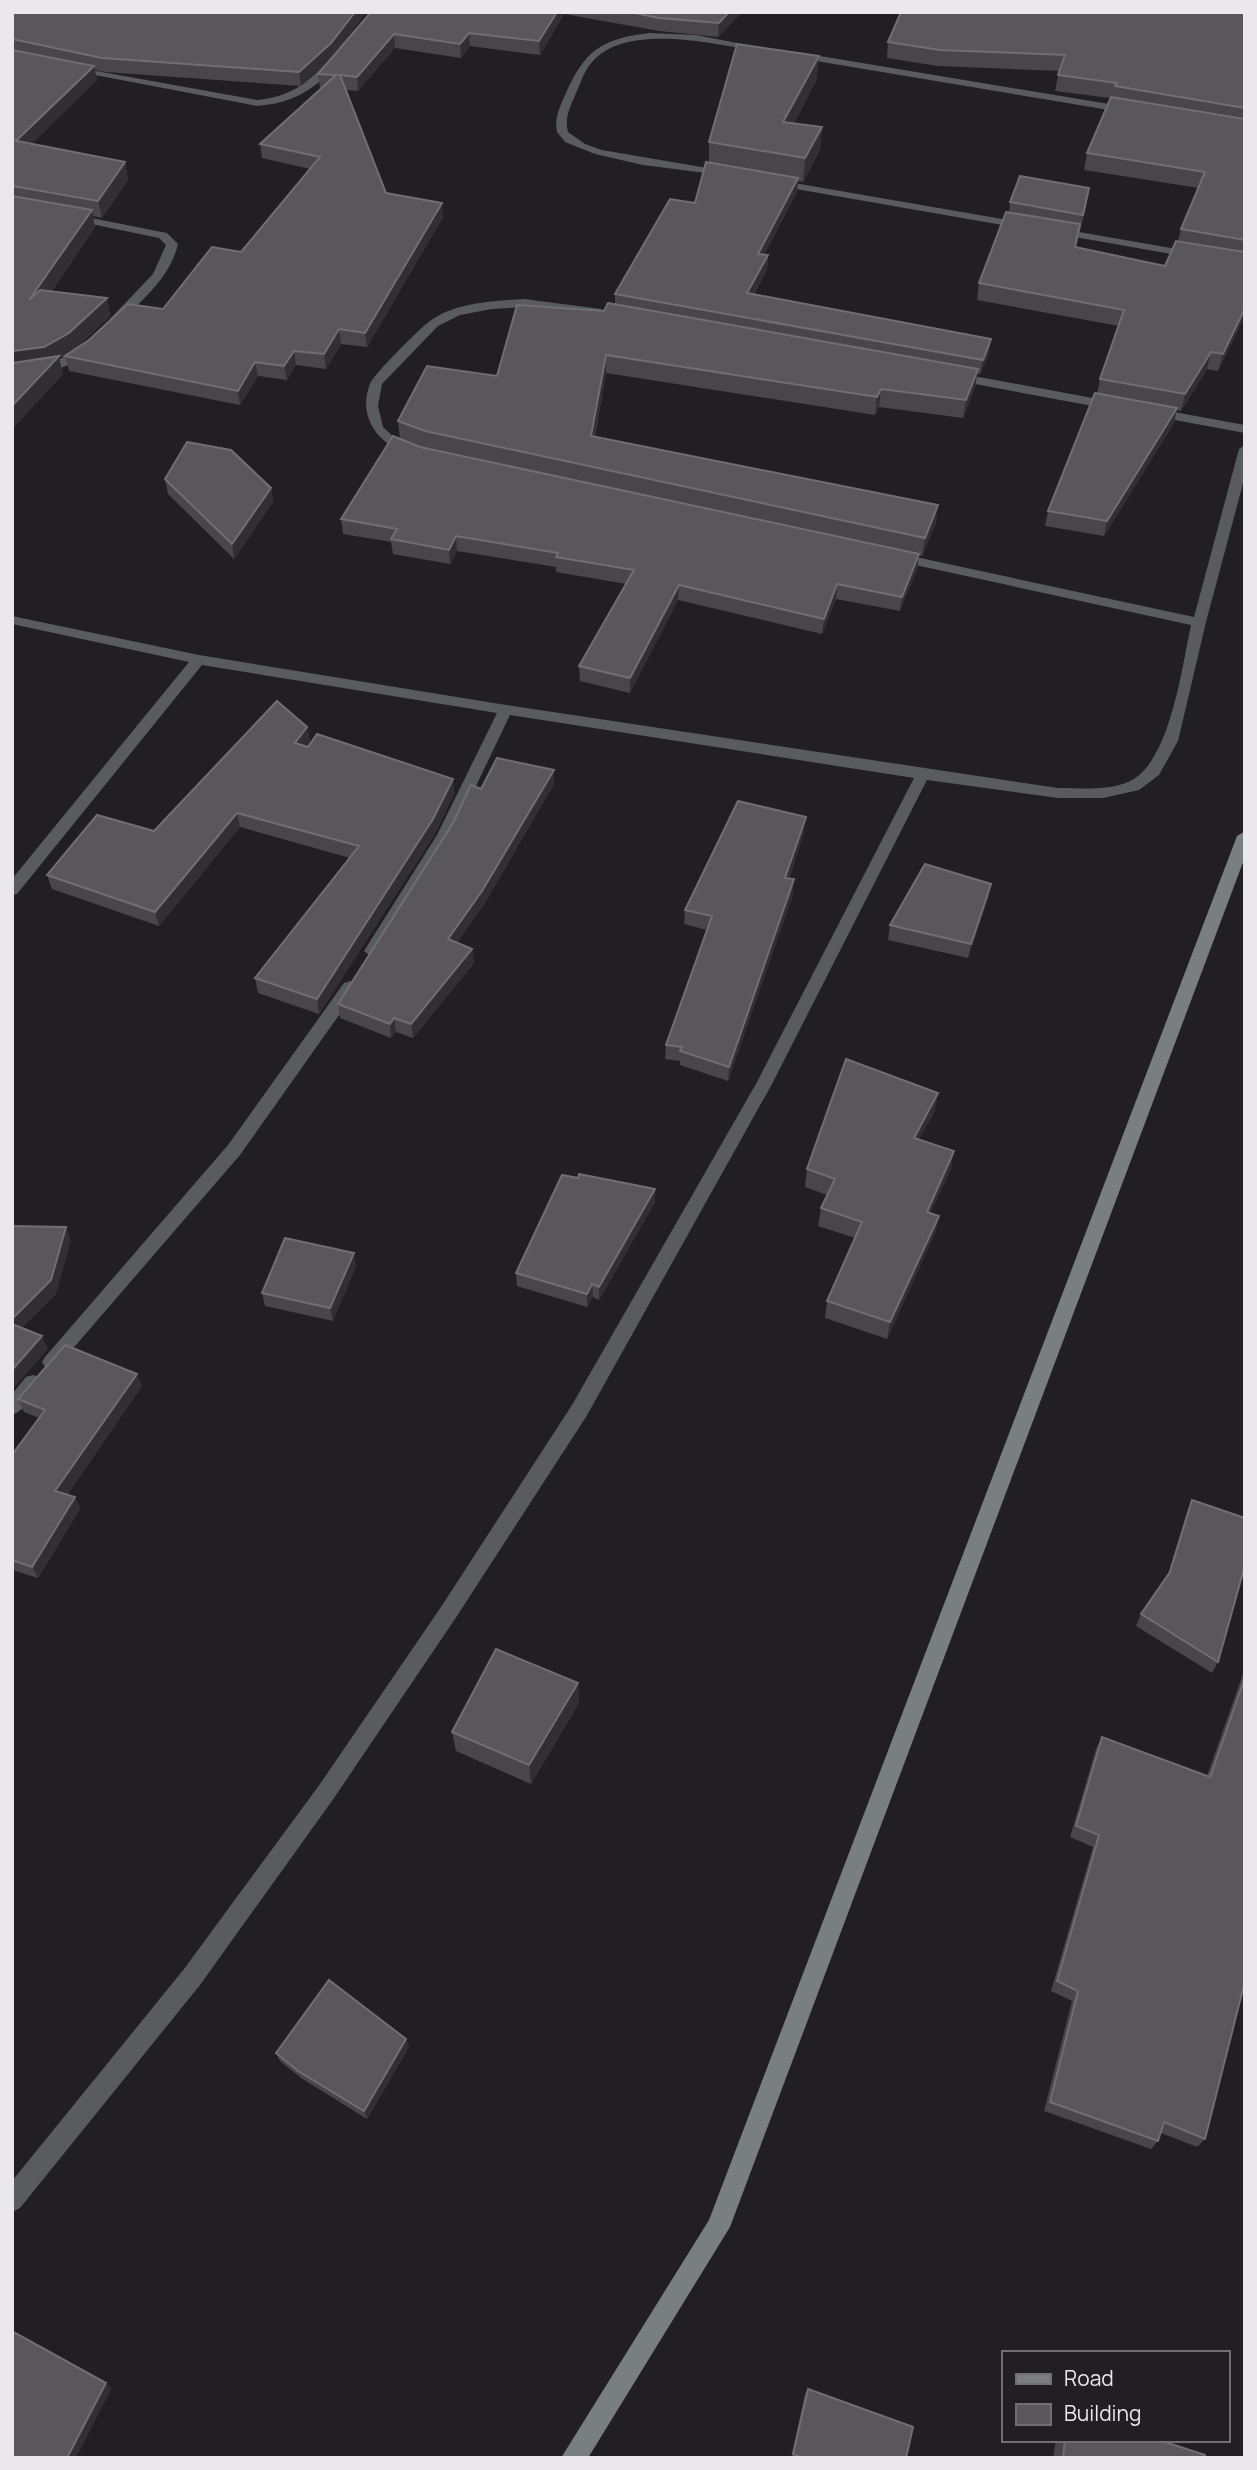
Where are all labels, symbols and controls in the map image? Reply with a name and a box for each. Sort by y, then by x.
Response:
legend [1002,2351,1229,2442]
text: Road [1064,2364,1114,2392]
text: Building [1064,2399,1141,2427]

